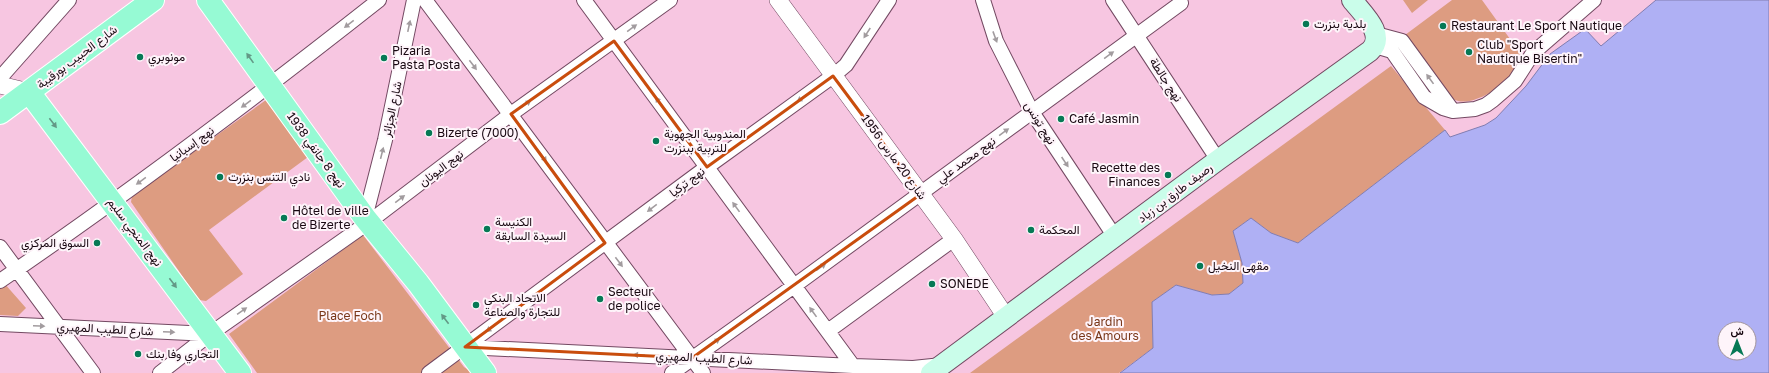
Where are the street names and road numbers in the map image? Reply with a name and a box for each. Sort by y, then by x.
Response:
street label: شارع الحبيب بورقيبة [34,22,121,93]
street label: نهج جالطة [1145,55,1186,106]
street label: شارع الجزائر [378,80,407,139]
street label: نهج تونس [1020,98,1059,148]
street label: نهج 8 جانفي 1938 [282,109,349,192]
street label: شارع 20 مارس 1956 [857,111,930,203]
street label: نهج إسبانيا [167,123,218,166]
street label: نهج محمد علي [933,133,1000,188]
street label: نهج اليونان [415,146,467,191]
street label: رصيف طارق بن زياد [1134,160,1216,226]
street label: نهج تركيا [666,163,709,201]
street label: نهج المنجي سليم [102,194,166,271]
street label: شارع الطيب المهيري [56,318,154,342]
street label: شارع الطيب المهيري [655,347,753,371]

